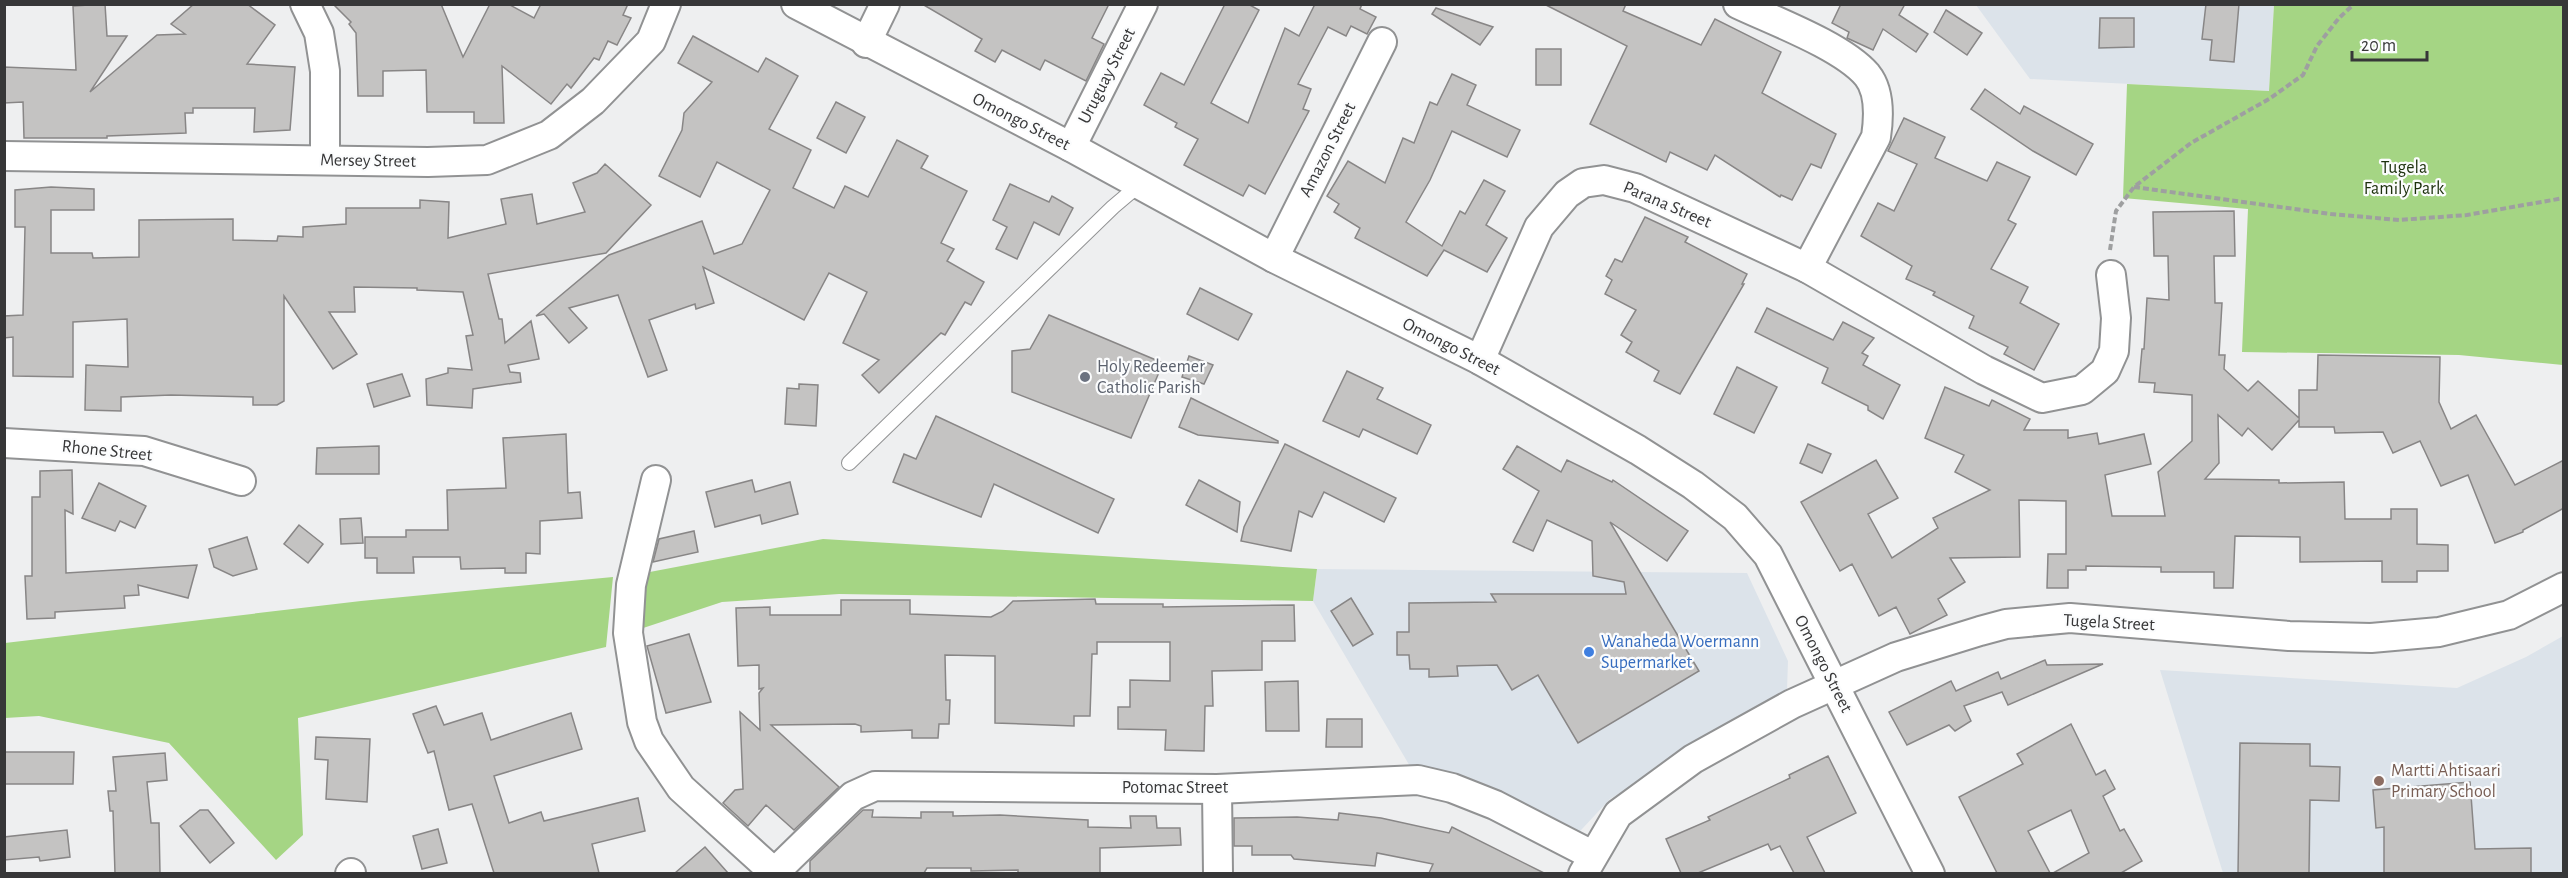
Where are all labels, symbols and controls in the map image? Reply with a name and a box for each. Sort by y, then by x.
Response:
scale bar [2352,24,2427,62]
street label: Uruguay Street [1075,25,1139,127]
text: 20 m [2361,37,2396,55]
street label: Omongo Street [969,90,1073,154]
street label: Amazon Street [1297,100,1360,200]
street label: Mersey Street [320,151,416,171]
park label: Tugela Family Park [2364,159,2445,198]
street label: Parana Street [1620,178,1714,232]
street label: Omongo Street [1399,315,1503,379]
place label: Holy Redeemer Catholic Parish [1097,358,1205,397]
marker: Holy Redeemer Catholic Parish [1078,370,1092,384]
street label: Rhone Street [61,437,153,465]
street label: Omongo Street [1791,612,1855,716]
street label: Tugela Street [2063,612,2156,634]
place label: Wanaheda Woermann Supermarket [1601,633,1759,672]
marker: Wanaheda Woermann Supermarket [1582,645,1596,659]
place label: Martti Ahtisaari Primary School [2391,762,2501,801]
marker: Martti Ahtisaari Primary School [2372,774,2386,788]
street label: Potomac Street [1122,779,1229,797]

